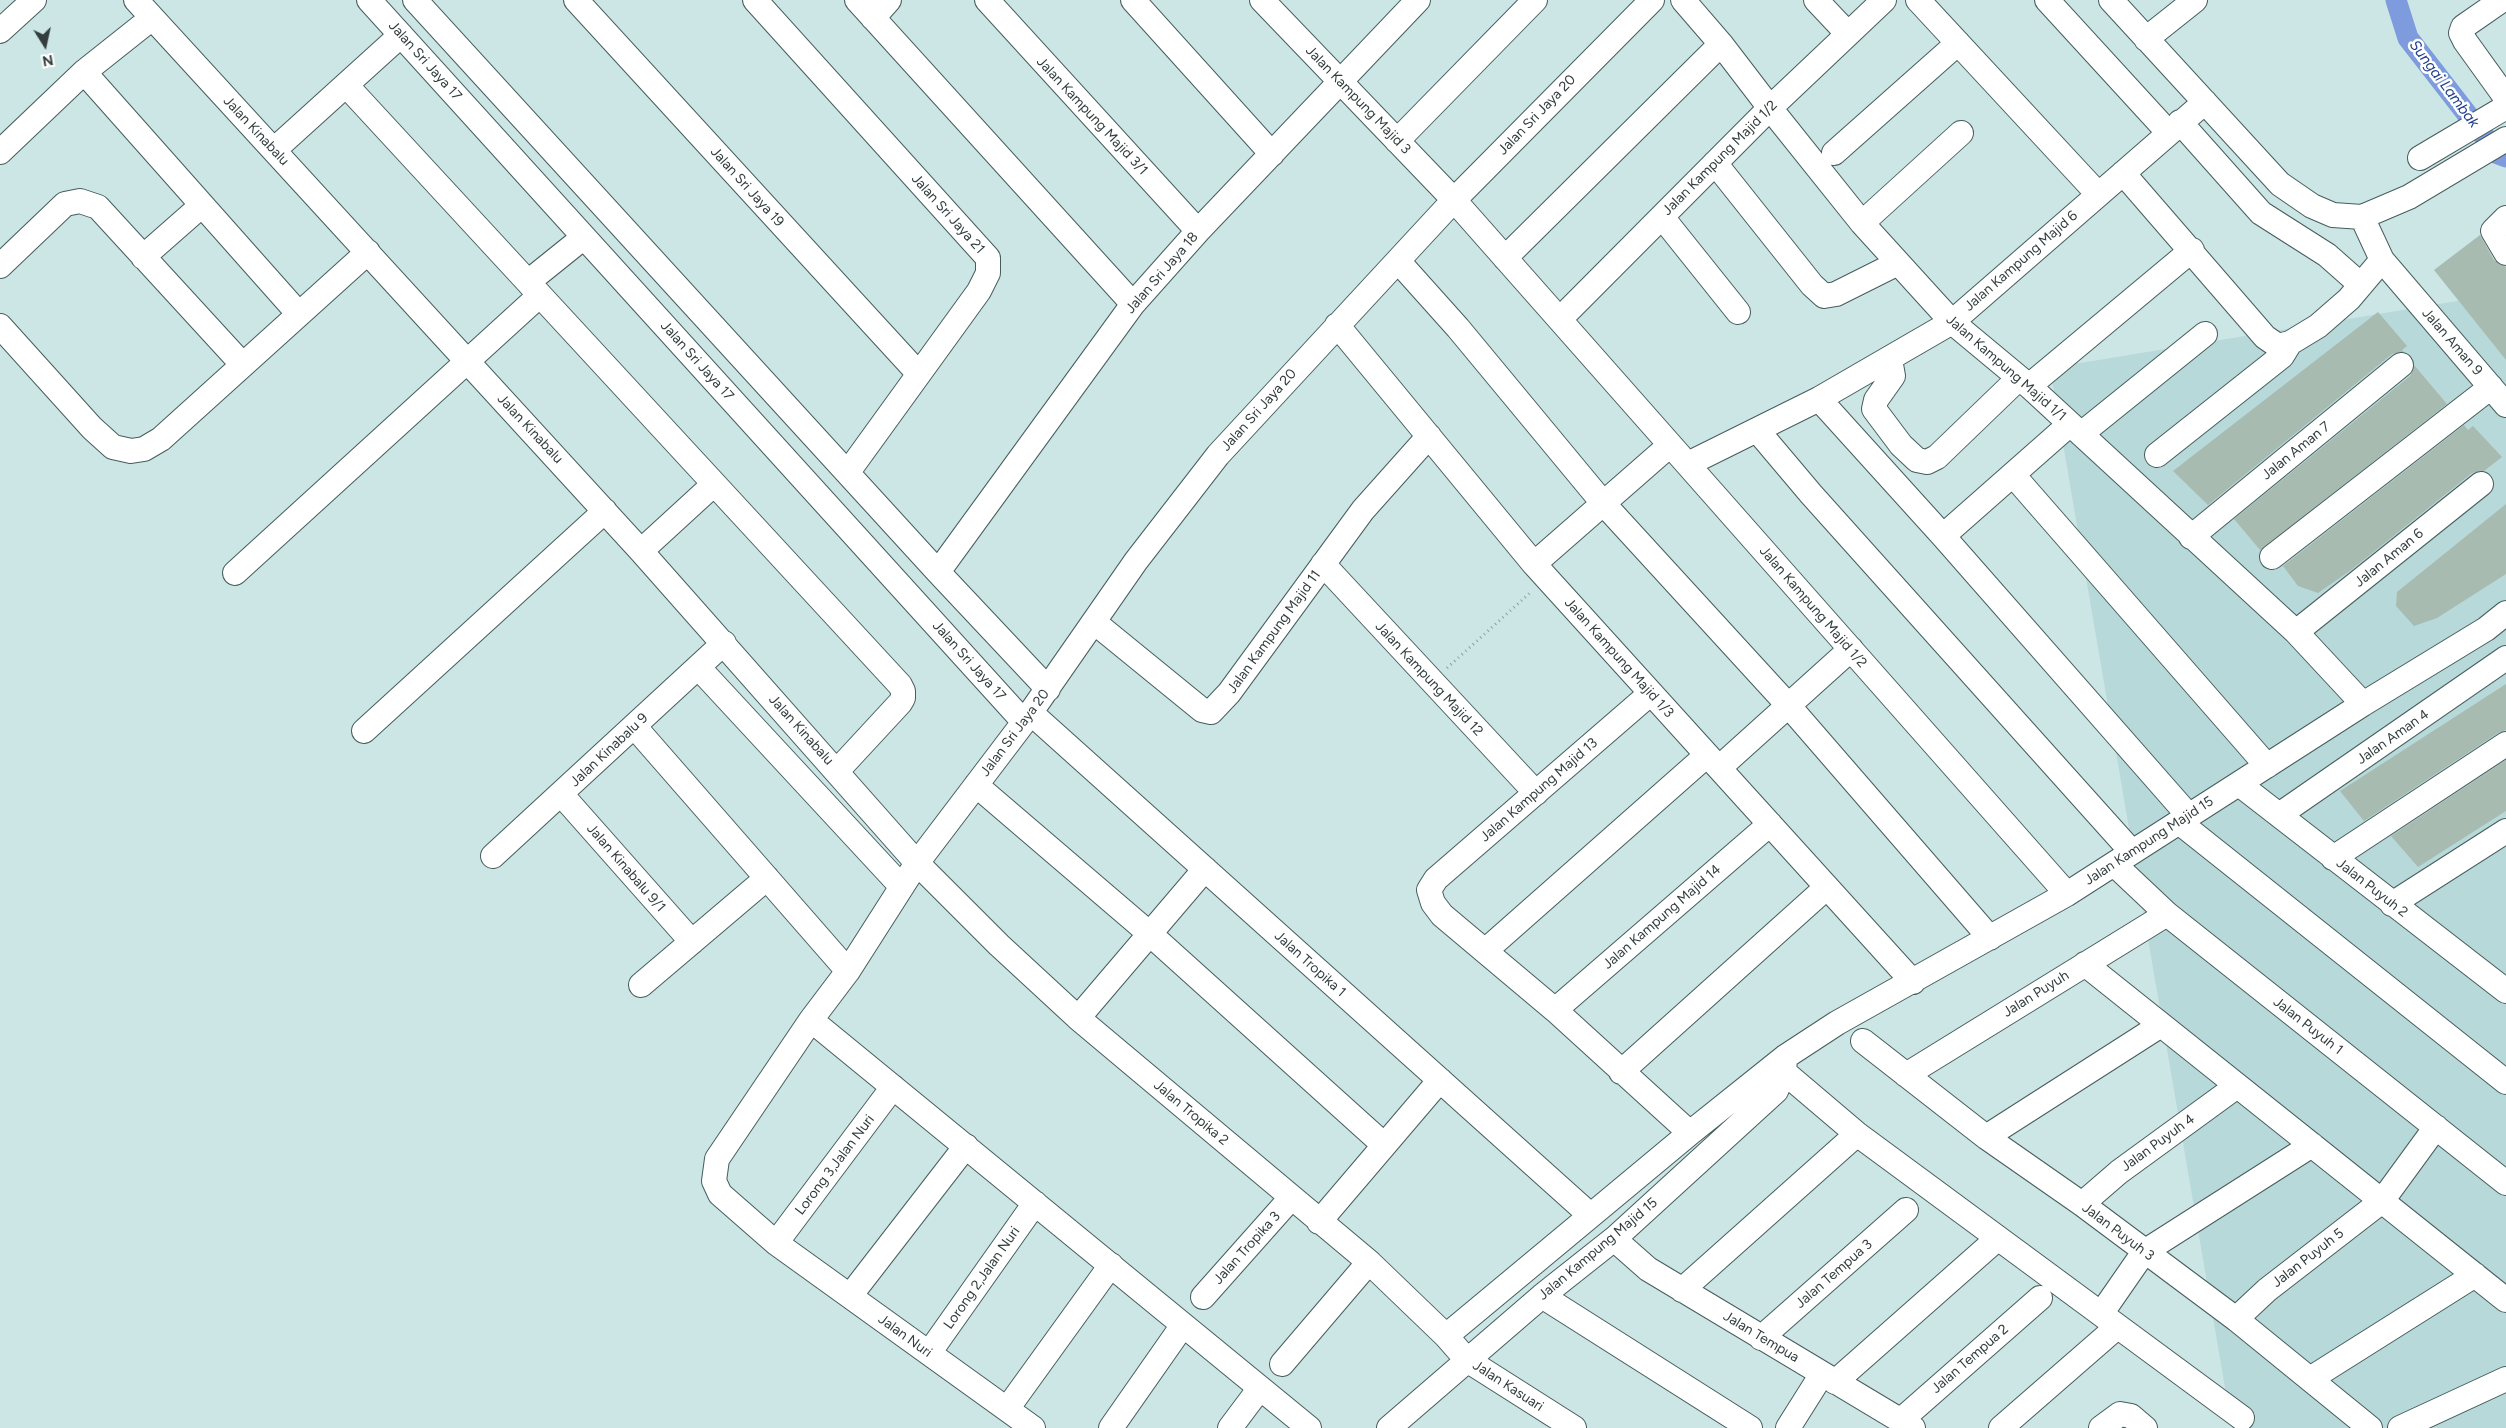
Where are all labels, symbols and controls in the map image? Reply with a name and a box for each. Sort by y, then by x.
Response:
street label: Jalan Sri Jaya 17 [385,18,465,104]
north arrow [20,20,70,70]
water label: Sungai Lambak [2405,37,2483,131]
street label: Jalan Kampung Majid 3 [1302,42,1414,158]
text: N [41,51,55,70]
street label: Jalan Kampung Majid 3/1 [1033,53,1151,179]
street label: Jalan Sri Jaya 20 [1495,72,1579,158]
street label: Jalan Kinabalu [220,93,292,169]
street label: Jalan Kampung Majid 1/2 [1659,97,1781,219]
street label: Jalan Sri Jaya 19 [707,144,787,230]
street label: Jalan Sri Jaya 21 [908,171,988,257]
street label: Jalan Kampung Majid 6 [1961,207,2081,315]
street label: Jalan Sri Jaya 18 [1122,229,1202,317]
street label: Jalan Aman 9 [2418,305,2486,379]
street label: Jalan Kampung Majid 1/1 [1943,311,2069,425]
street label: Jalan Sri Jaya 17 [657,318,737,404]
street label: Jalan Sri Jaya 20 [1218,365,1300,455]
street label: Jalan Kinabalu [494,391,566,467]
street label: Jalan Aman 7 [2258,418,2334,484]
street label: Jalan Aman 6 [2351,525,2427,591]
street label: Jalan Kampung Majid 1/2 [1756,543,1870,671]
street label: Jalan Kampung Majid 11 [1224,567,1324,697]
street label: Jalan Kampung Majid 1/3 [1561,595,1677,721]
street label: Jalan Sri Jaya 17 [929,618,1009,704]
street label: Jalan Kampung Majid 12 [1372,618,1486,740]
street label: Jalan Sri Jaya 20 [977,686,1053,780]
street label: Jalan Kinabalu [765,691,837,769]
street label: Jalan Aman 4 [2354,706,2432,768]
street label: Jalan Kinabalu 9 [567,710,651,790]
street label: Jalan Kampung Majid 13 [1477,734,1601,846]
street label: Jalan Kampung Majid 15 [2081,793,2217,889]
street label: Jalan Kinabalu 9/1 [583,820,669,916]
street label: Jalan Puyuh 2 [2333,855,2411,921]
street label: Jalan Kampung Majid 14 [1599,861,1725,973]
street label: Jalan Tropika 1 [1271,928,1349,1000]
street label: Jalan Puyuh [2000,967,2072,1021]
street label: Jalan Puyuh 1 [2270,994,2346,1058]
street label: Jalan Tropika 2 [1150,1077,1232,1149]
street label: Jalan Puyuh 4 [2118,1111,2198,1175]
street label: Lorong 3,Jalan Nuri [792,1112,878,1218]
street label: Jalan Kampung Majid 15 [1535,1194,1661,1304]
street label: Jalan Puyuh 3 [2079,1199,2157,1265]
street label: Jalan Tropika 3 [1210,1208,1284,1288]
street label: Lorong 2,Jalan Nuri [940,1224,1024,1332]
street label: Jalan Puyuh 5 [2269,1225,2347,1291]
street label: Jalan Tempua 3 [1792,1236,1876,1312]
street label: Jalan Tempua [1720,1308,1802,1366]
street label: Jalan Nuri [875,1311,935,1361]
street label: Jalan Tempua 2 [1928,1321,2012,1397]
street label: Jalan Kasuari [1470,1357,1546,1415]

